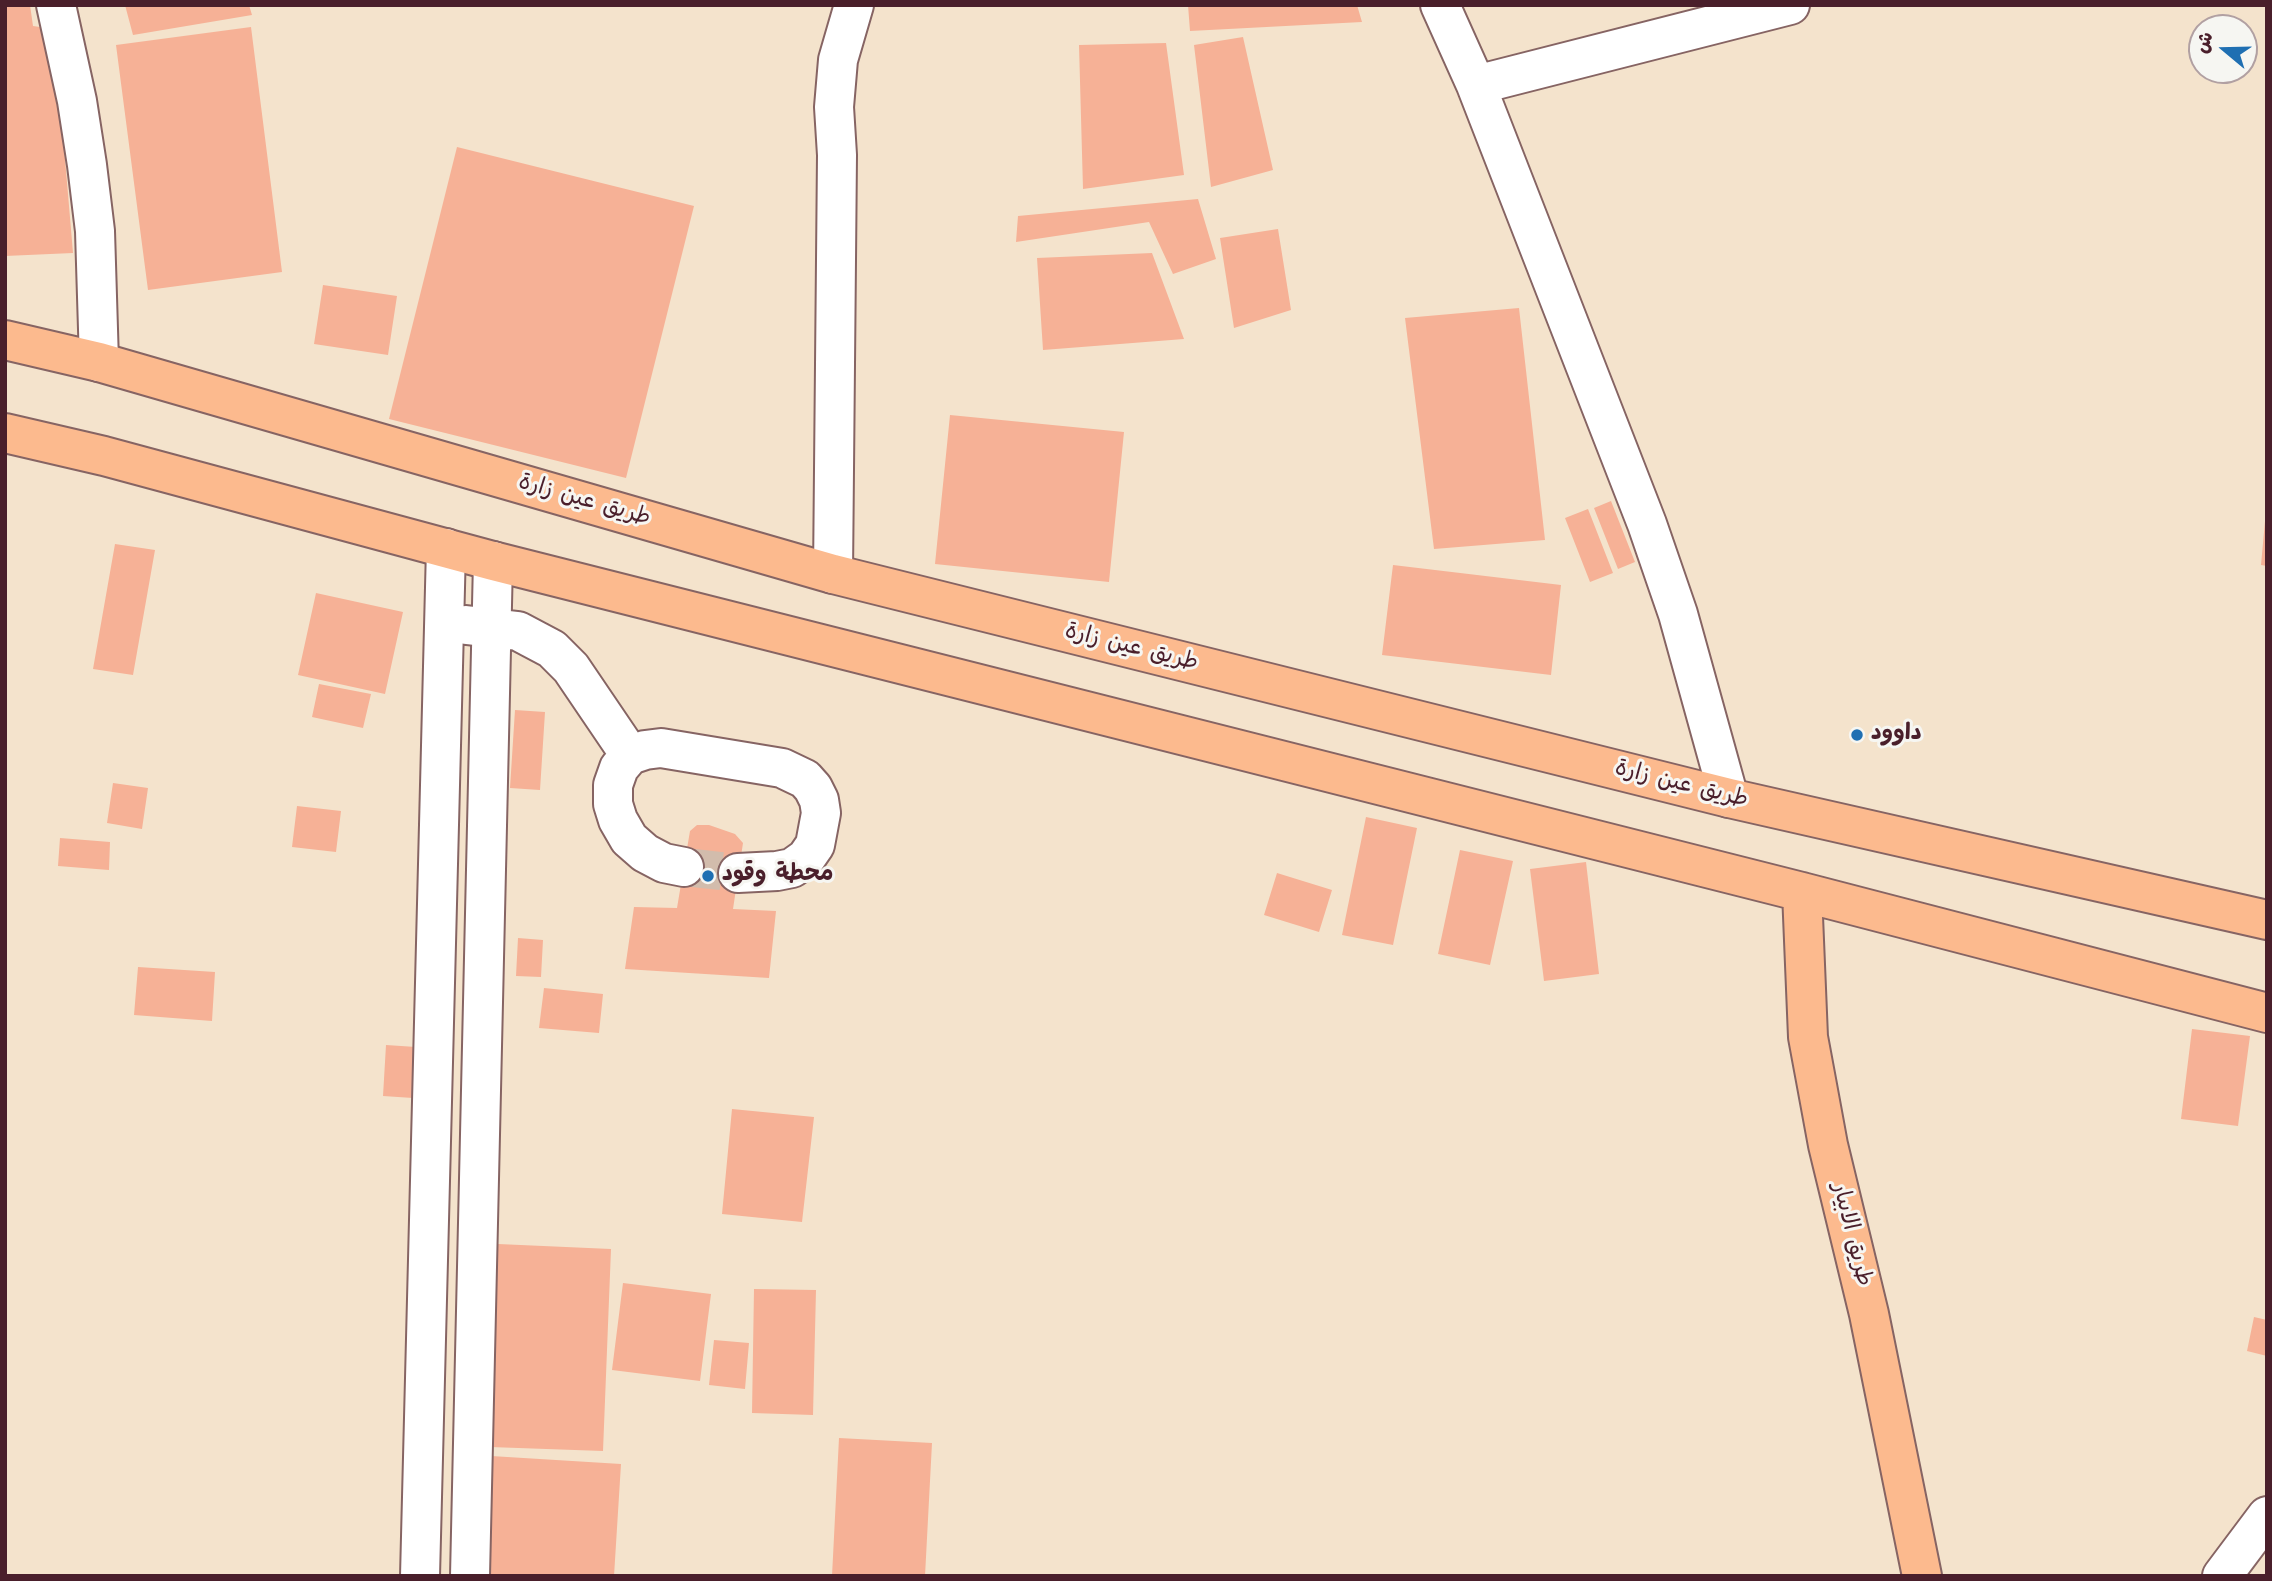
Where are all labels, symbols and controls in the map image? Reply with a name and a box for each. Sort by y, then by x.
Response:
north arrow [2188,14,2258,84]
text: ش [2187,28,2223,58]
street label: طريق عين زارة [515,470,653,534]
street label: طريق عين زارة [1062,619,1200,679]
place label: داوود [1871,721,1922,749]
marker: داوود [1849,727,1865,743]
street label: طريق عين زارة [1612,756,1750,816]
place label: محطة وقود [722,862,833,890]
marker: محطة وقود [700,868,716,884]
street label: طريق الابيار [1824,1180,1876,1290]

